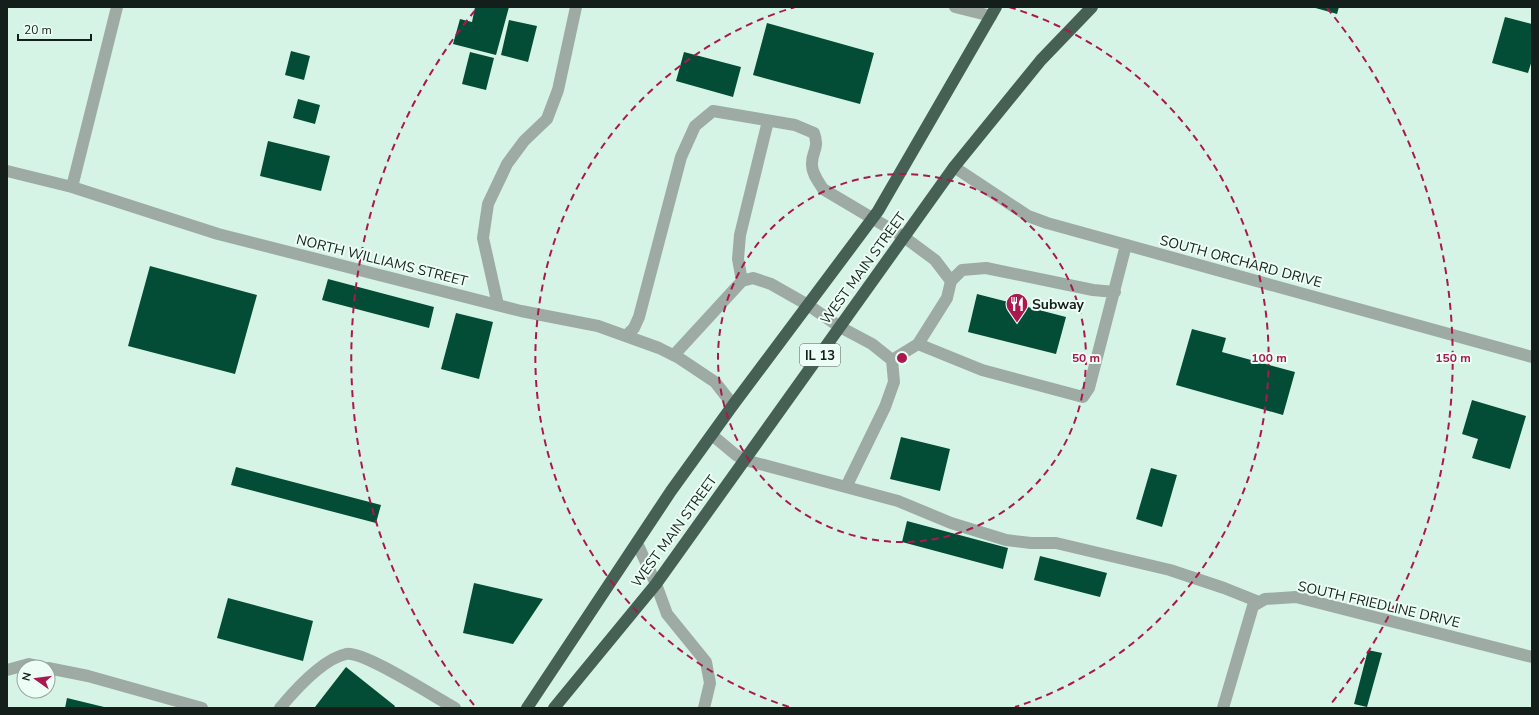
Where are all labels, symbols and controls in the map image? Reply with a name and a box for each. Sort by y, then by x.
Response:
scale bar [18,16,91,42]
text: 20 m [24,22,52,38]
street label: WEST MAIN STREET [816,208,911,328]
street label: NORTH WILLIAMS STREET [294,230,470,291]
street label: SOUTH ORCHARD DRIVE [1158,231,1324,292]
restaurant icon: Subway [1004,291,1030,324]
place label: Subway [1032,295,1085,314]
road number: IL 13 [800,344,840,366]
text: 50 m [1072,350,1100,366]
text: 100 m [1251,350,1287,366]
text: 150 m [1435,350,1471,366]
centre of rings [895,351,909,365]
street label: WEST MAIN STREET [627,471,722,591]
street label: SOUTH FRIEDLINE DRIVE [1296,577,1462,632]
north arrow [16,659,56,699]
text: N [19,671,35,683]

